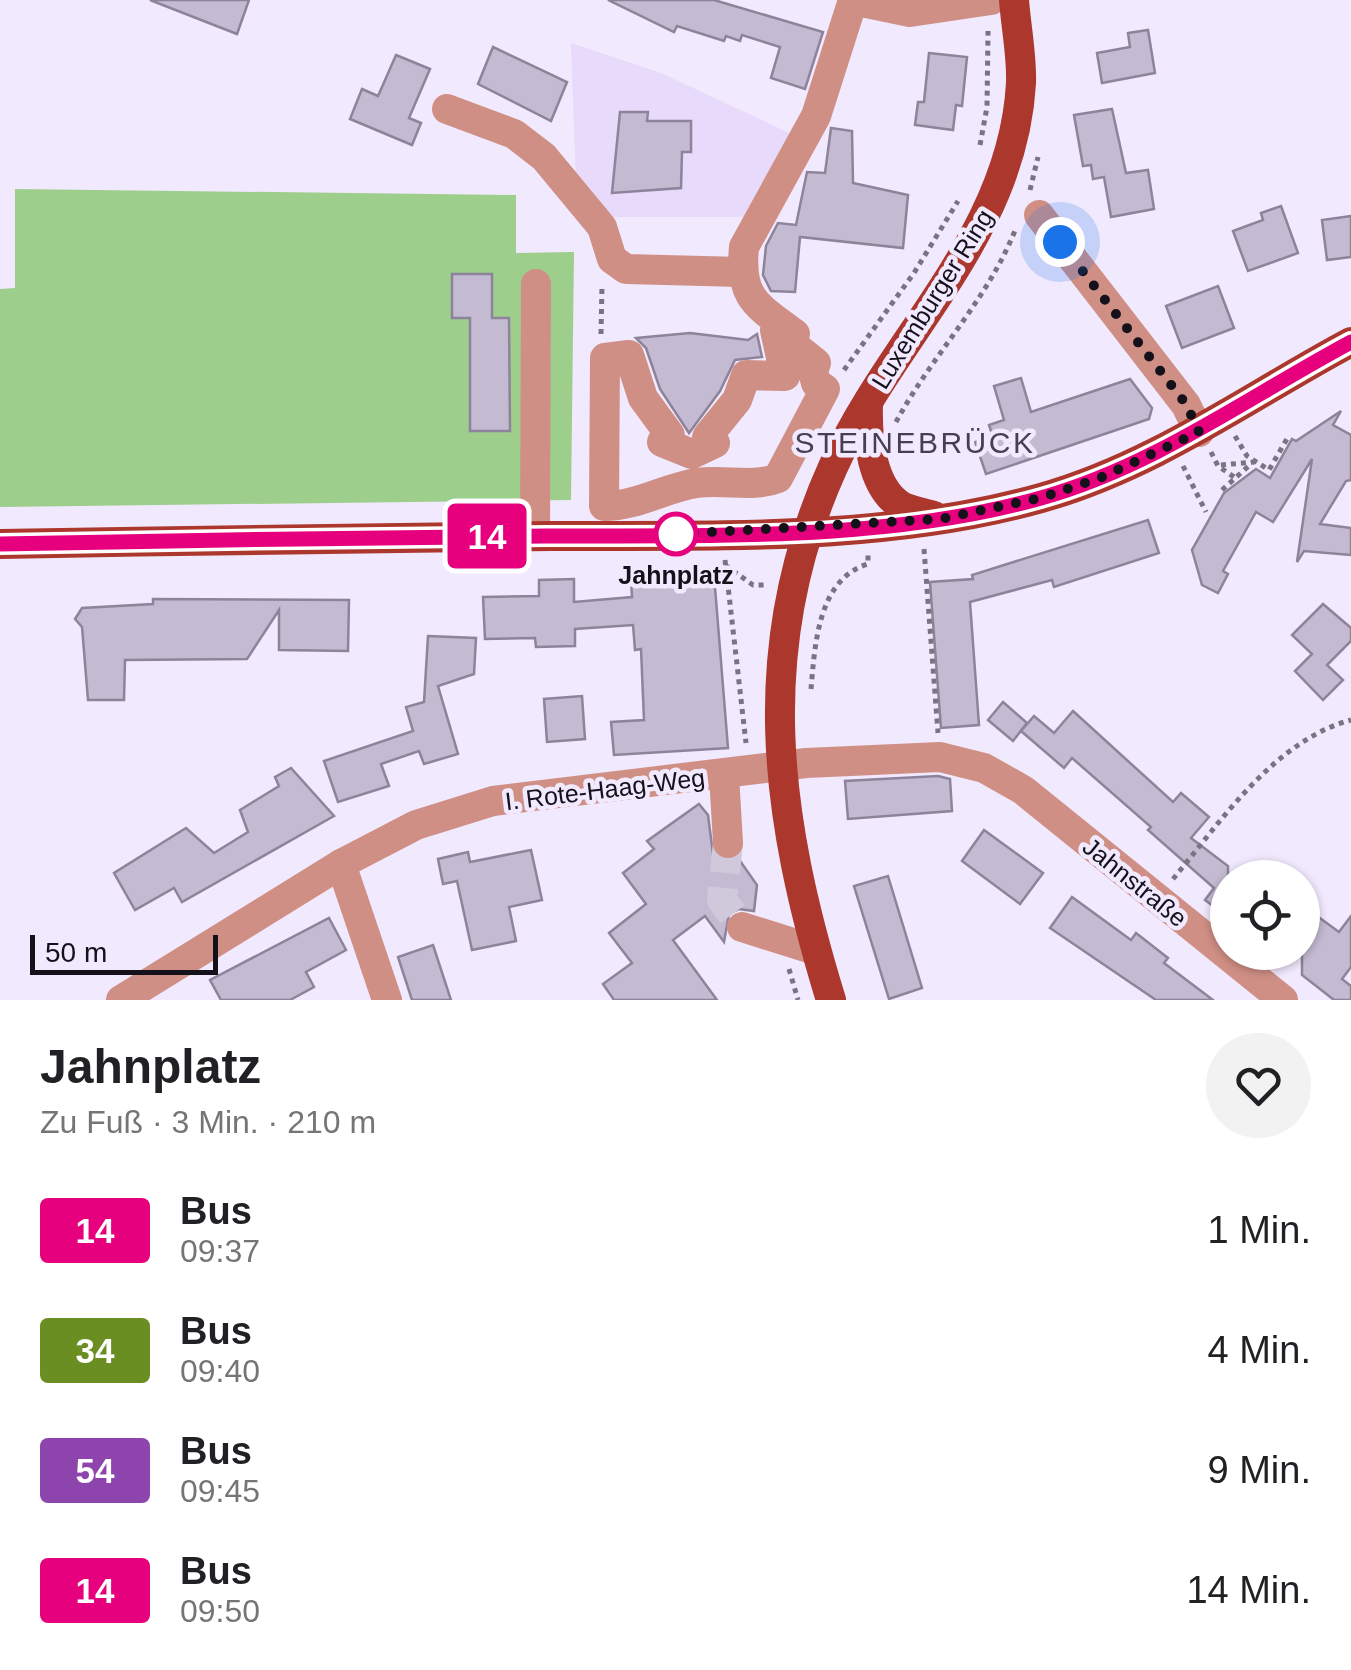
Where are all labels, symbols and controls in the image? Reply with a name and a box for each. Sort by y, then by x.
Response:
street label: Luxemburger Ring [866,204,998,394]
your location [1035,217,1085,267]
district label: STEINEBRÜCK [795,426,1035,459]
line badge: 14 [442,504,532,568]
marker: Jahnplatz [655,513,697,555]
text: 14 [468,517,506,556]
place label: Jahnplatz [618,561,734,589]
street label: I. Rote-Haag-Weg [504,763,706,815]
street label: Jahnstraße [1078,832,1192,932]
map controls [1210,860,1320,970]
button: locate [1210,860,1320,970]
scale bar [30,930,218,974]
text: 50 m [45,937,107,968]
button: heart [1206,1033,1311,1138]
text: Jahnplatz [40,1040,261,1093]
text: Zu Fuß · 3 Min. · 210 m [40,1104,376,1140]
text: Bus [180,1190,252,1232]
text: 1 Min. [1208,1209,1311,1251]
text: 14 [76,1211,114,1250]
text: 09:37 [180,1233,260,1269]
text: Bus [180,1310,252,1352]
text: 4 Min. [1208,1329,1311,1371]
text: 34 [76,1331,114,1370]
text: 09:40 [180,1353,260,1389]
text: Bus [180,1430,252,1472]
text: 9 Min. [1208,1449,1311,1491]
text: 54 [76,1451,114,1490]
text: 09:45 [180,1473,260,1509]
text: Bus [180,1550,252,1592]
text: 14 Min. [1186,1569,1311,1611]
text: 14 [76,1571,114,1610]
text: 09:50 [180,1593,260,1629]

